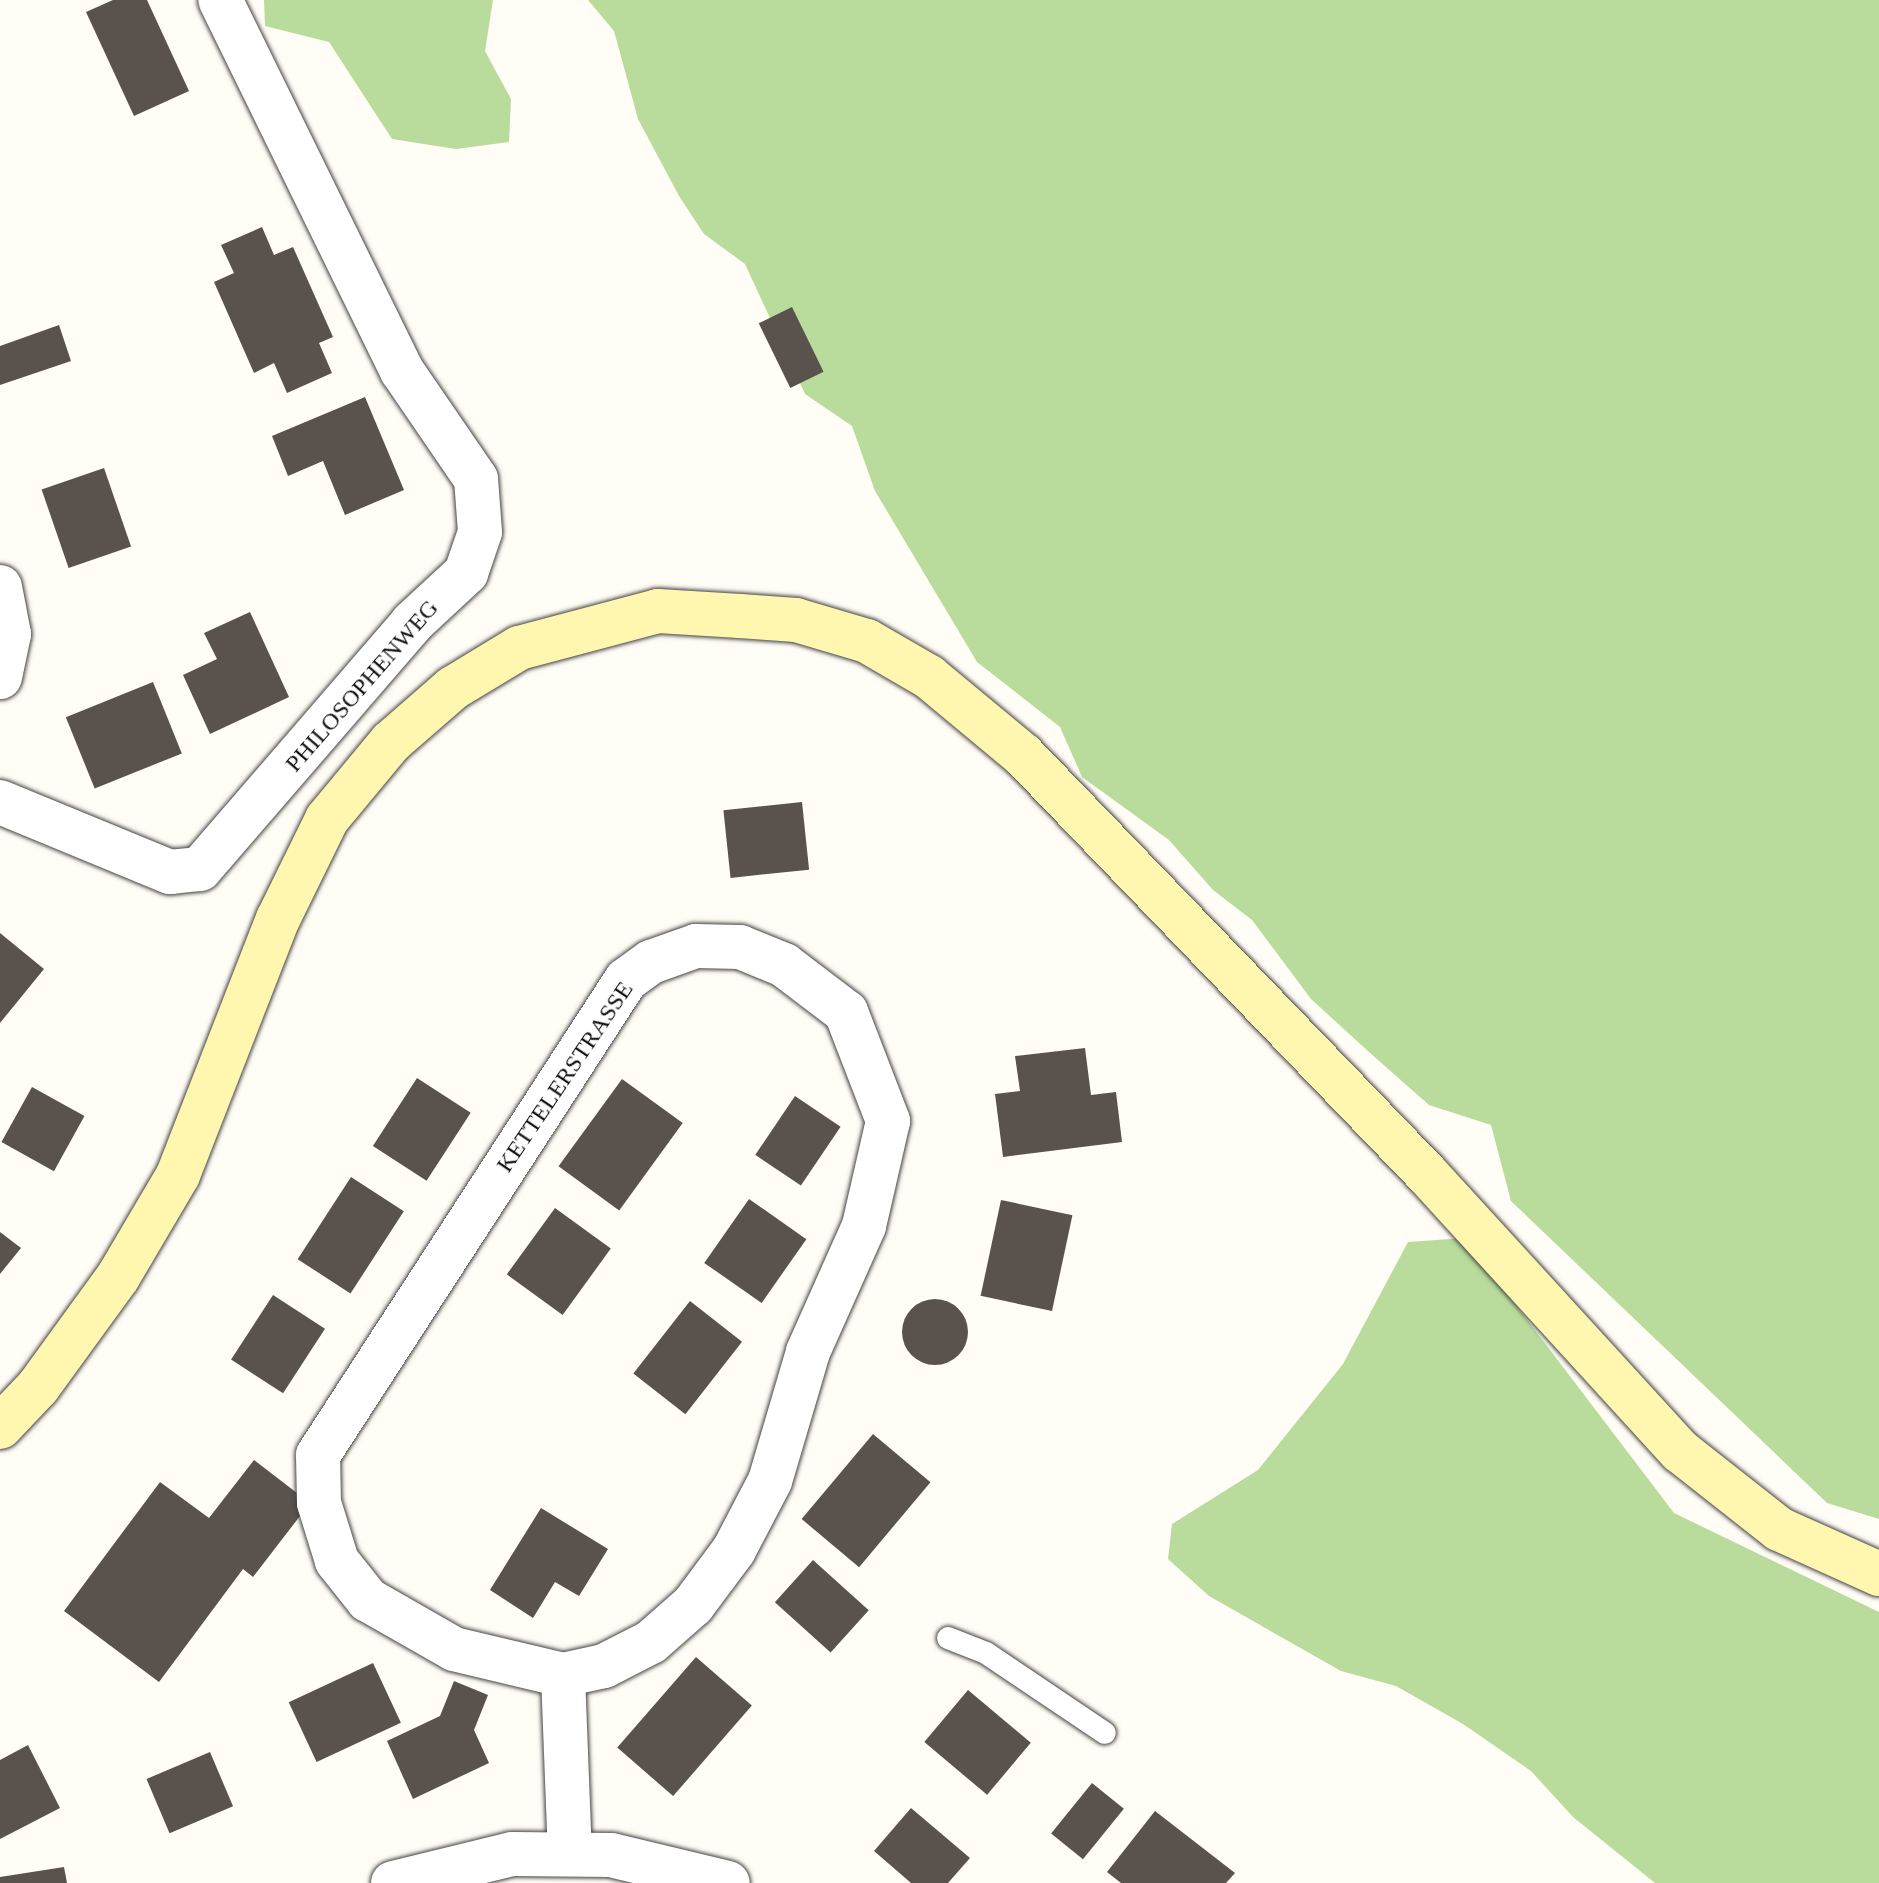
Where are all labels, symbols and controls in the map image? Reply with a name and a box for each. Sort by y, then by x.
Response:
street label: PHILOSOPHENWEG [279,594,445,778]
street label: KETTELERSTRASSE [490,976,640,1178]

